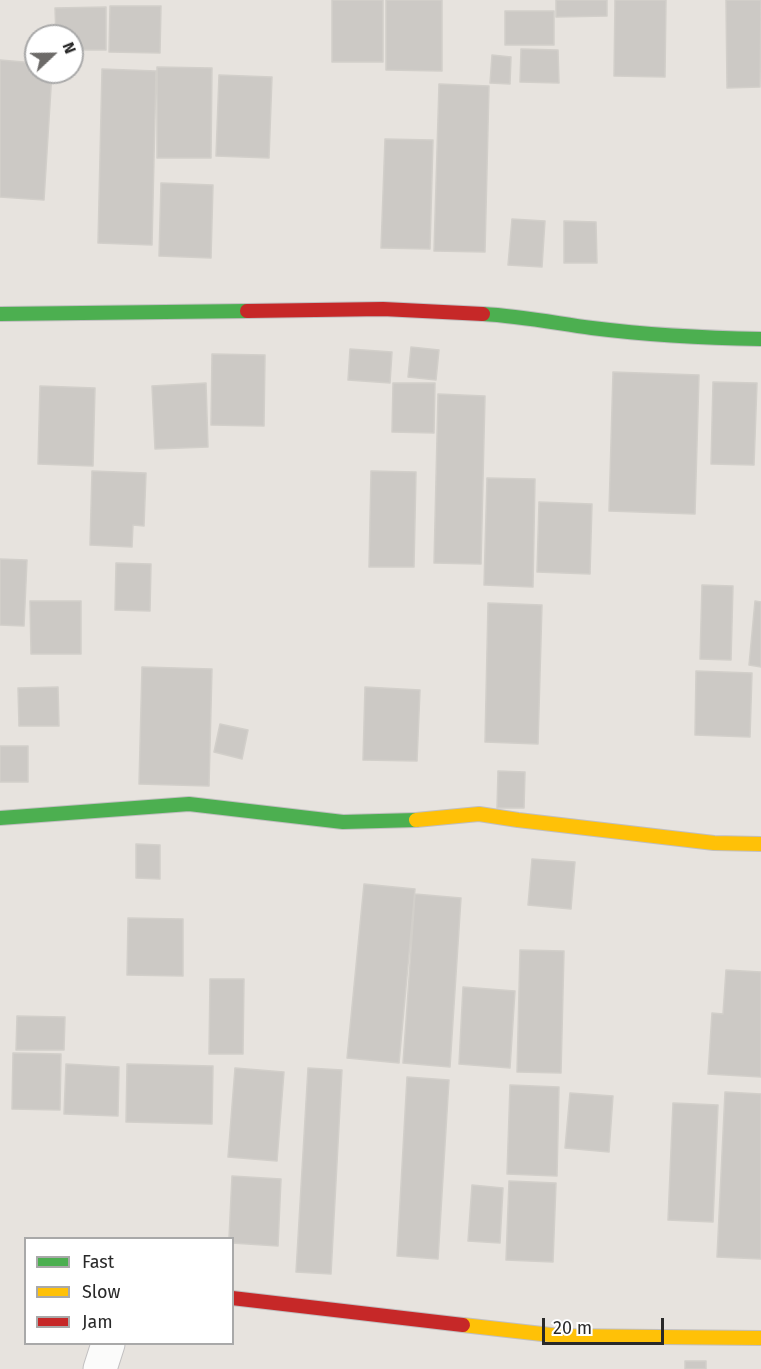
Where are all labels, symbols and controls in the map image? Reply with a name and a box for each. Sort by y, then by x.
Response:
north arrow [24,24,84,84]
text: N [59,39,80,56]
legend [24,1237,234,1345]
text: Fast [82,1251,114,1273]
text: Slow [82,1281,120,1303]
scale bar [545,1306,666,1344]
text: Jam [82,1311,113,1333]
text: 20 m [553,1317,592,1339]

